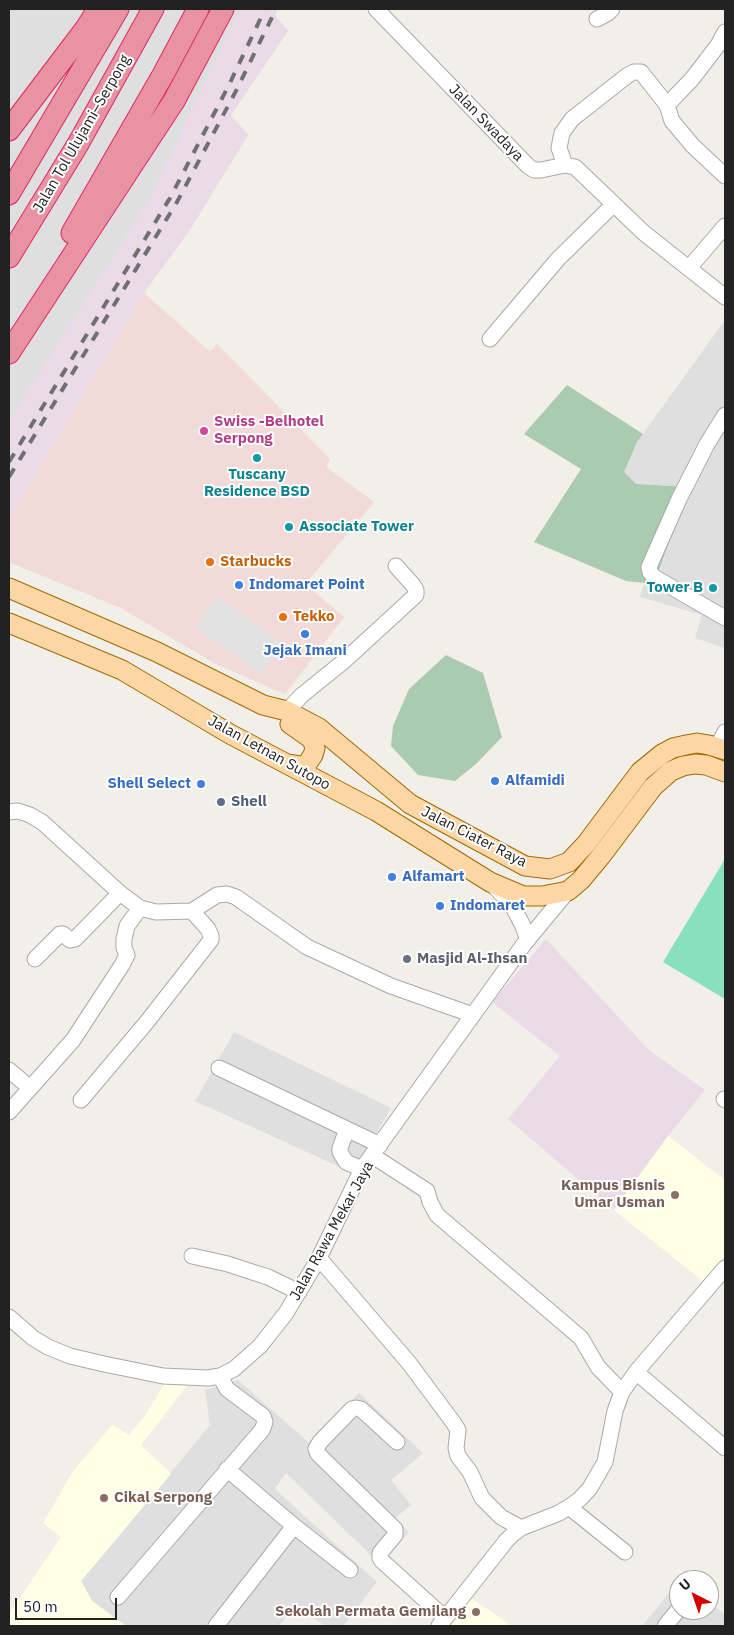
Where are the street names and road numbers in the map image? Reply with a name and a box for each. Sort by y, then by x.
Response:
street label: Jalan Tol Ulujami–Serpong [29,52,135,216]
street label: Jalan Swadaya [445,81,527,165]
street label: Jalan Letnan Sutopo [205,712,333,794]
street label: Jalan Ciater Raya [418,803,530,871]
street label: Jalan Rawa Mekar Jaya [286,1158,378,1304]

